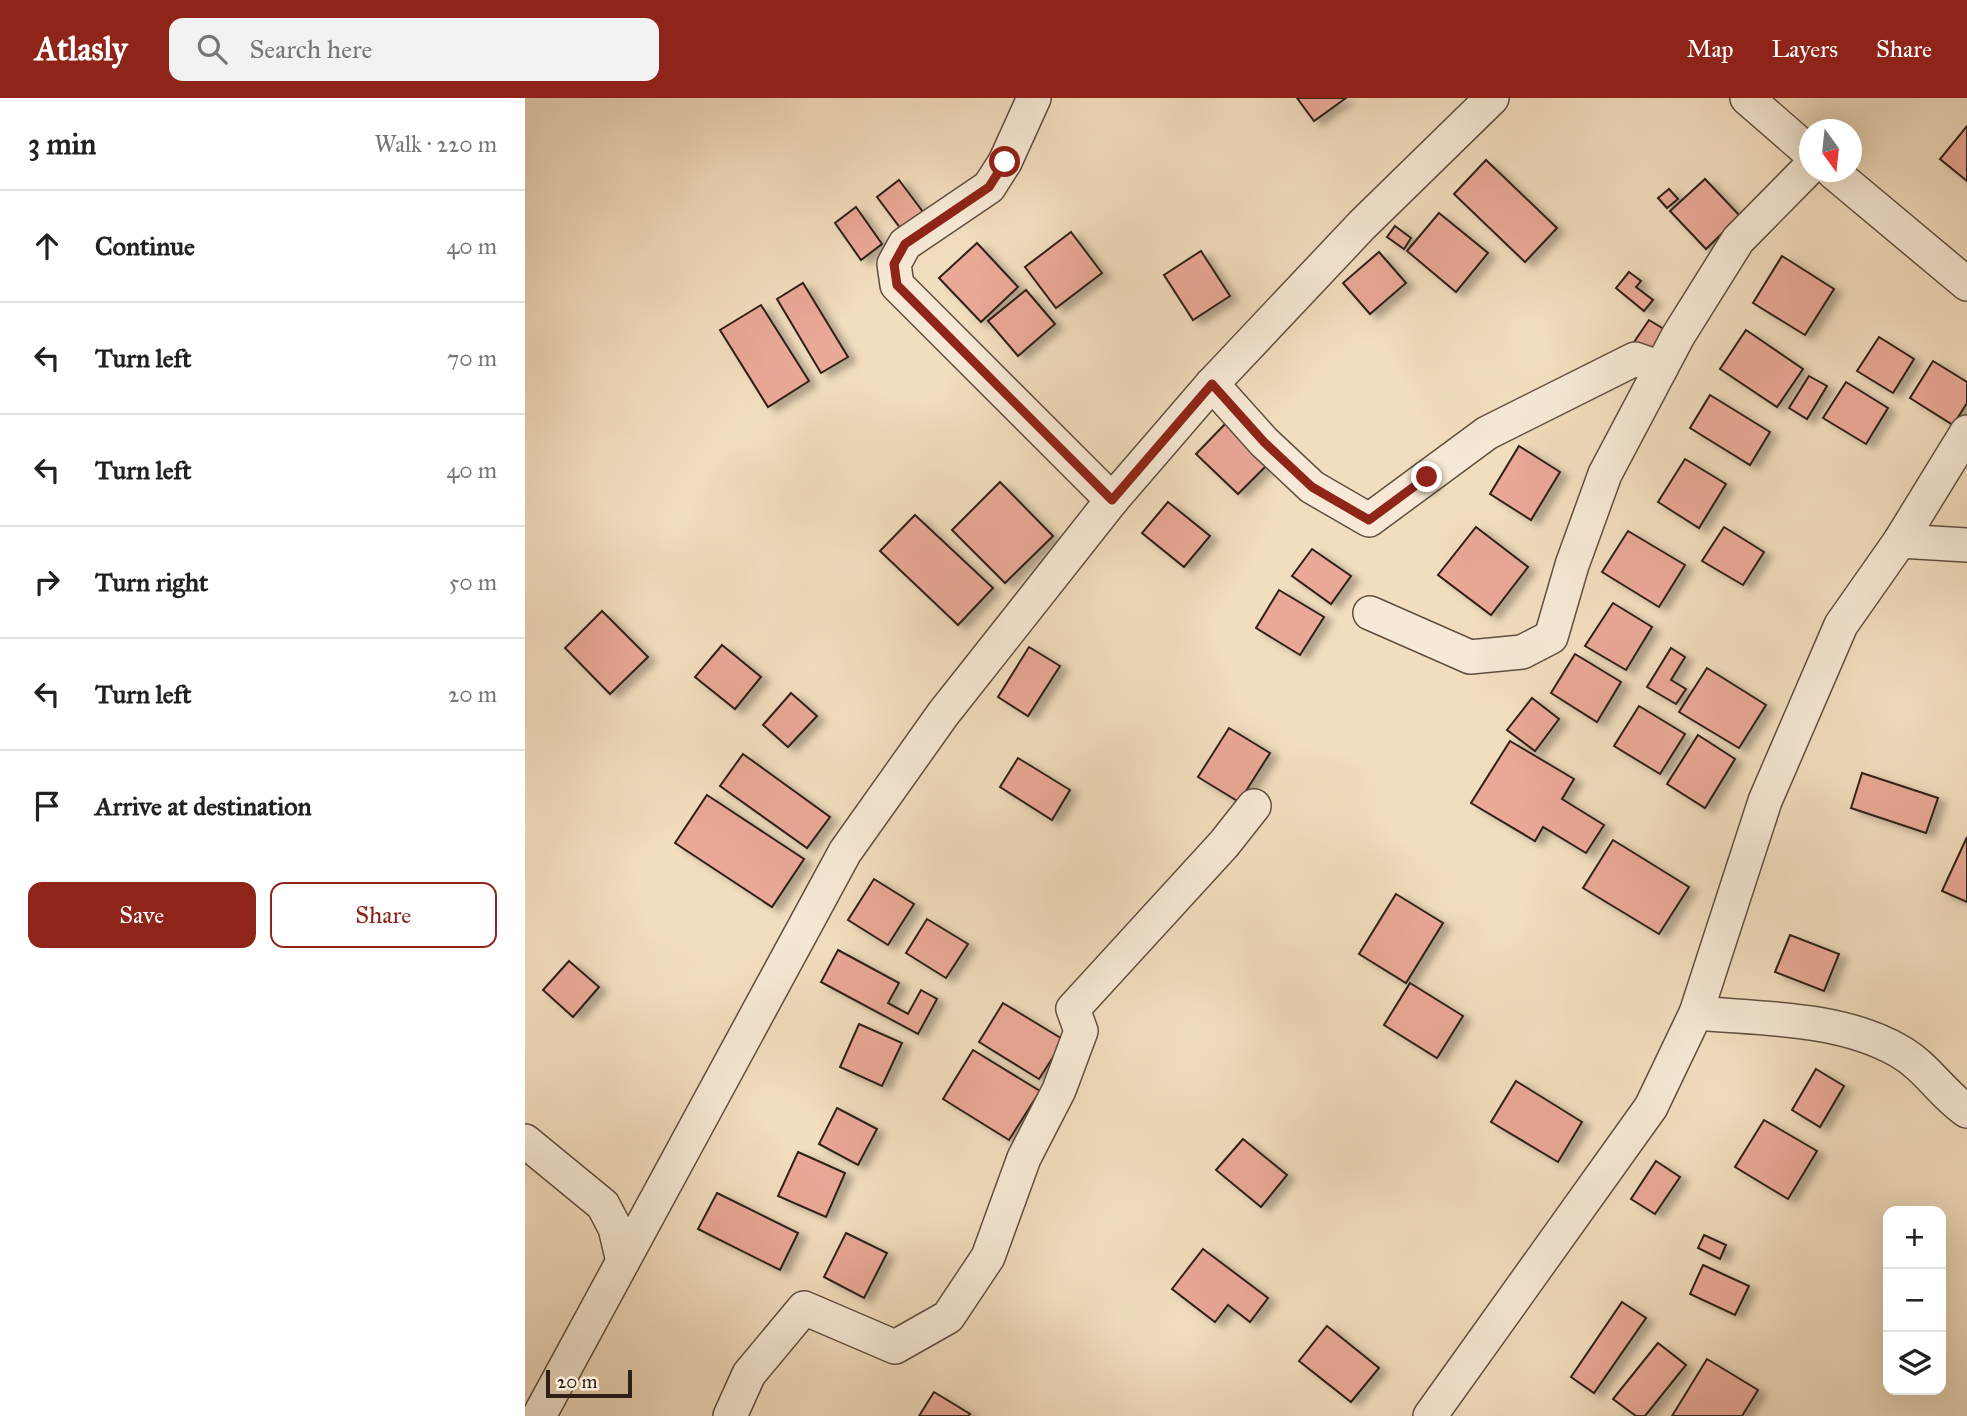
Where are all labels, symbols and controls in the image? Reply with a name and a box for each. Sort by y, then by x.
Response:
search box [169,18,659,81]
text: Atlasly [35,29,127,69]
icon: search [193,30,231,68]
text: Search here [249,33,372,65]
text: Map [1687,34,1734,64]
text: Layers [1772,34,1838,64]
text: Share [1876,34,1932,64]
north arrow [1799,119,1862,182]
text: 3 min [28,126,96,162]
text: Walk · 220 m [374,130,497,158]
route start [989,146,1020,177]
icon: ahead [28,227,66,265]
text: Continue [95,230,195,262]
text: 40 m [447,232,497,260]
icon: left [28,339,66,377]
text: Turn left [95,342,191,374]
text: 70 m [447,344,497,372]
icon: left [28,451,66,489]
text: Turn left [95,454,191,486]
text: 40 m [447,456,497,484]
route end [1411,461,1442,492]
icon: right [28,563,66,601]
text: Turn right [95,566,208,598]
text: 50 m [449,568,497,596]
icon: left [28,675,66,713]
text: Turn left [95,678,191,710]
text: 20 m [448,680,497,708]
icon: arrive [28,787,66,825]
text: Arrive at destination [95,790,312,822]
button: Save [28,882,256,948]
button: Share [270,882,497,948]
map controls [1883,1206,1946,1395]
button: + [1883,1206,1946,1269]
button: − [1883,1269,1946,1332]
button: layers [1883,1332,1946,1395]
scale bar [546,1367,632,1399]
text: 20 m [557,1370,598,1393]

